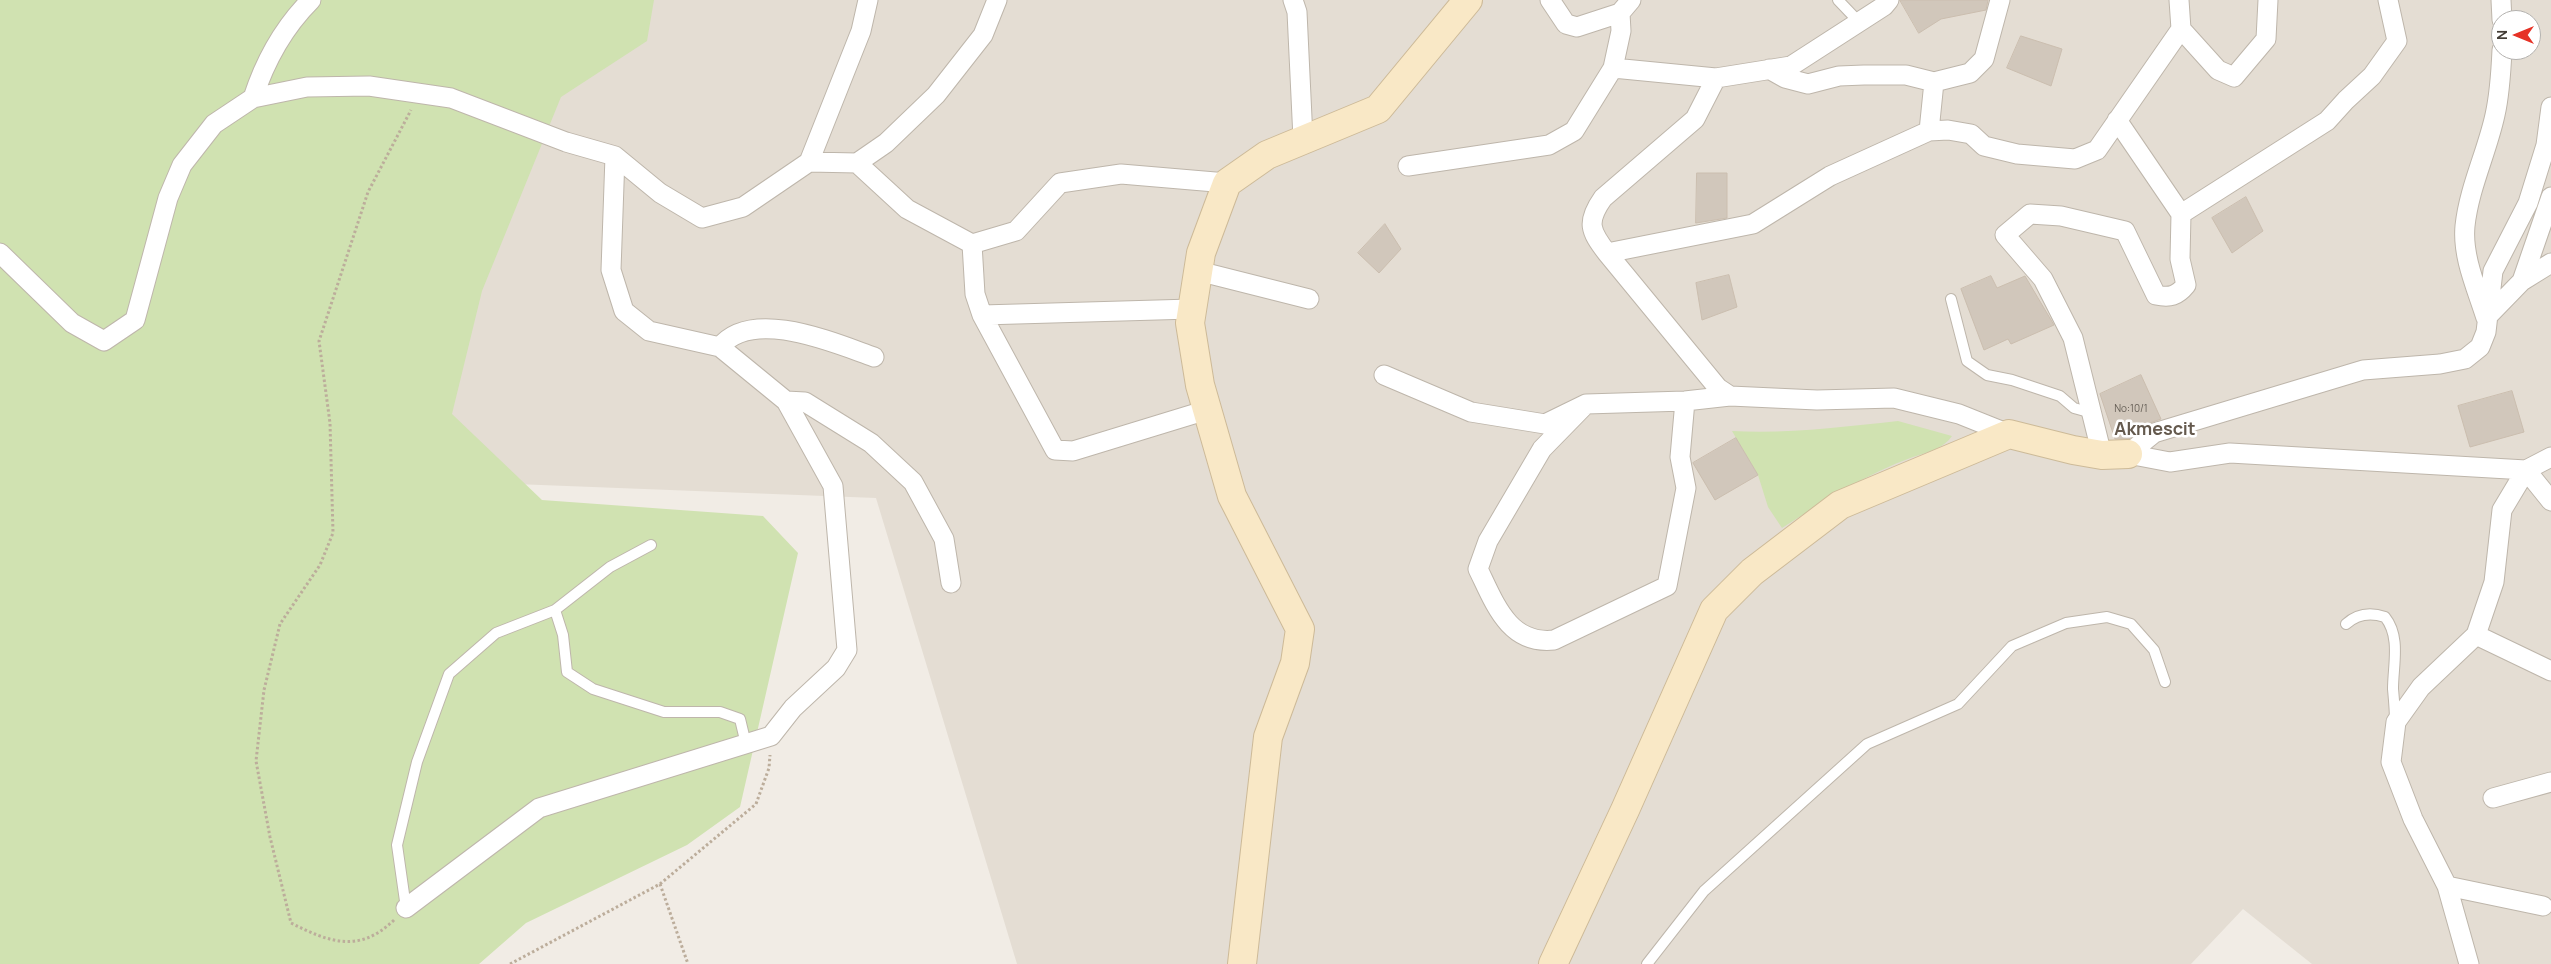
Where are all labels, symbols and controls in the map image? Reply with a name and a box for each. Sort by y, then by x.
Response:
north arrow [2491,10,2541,60]
text: N [2492,30,2511,40]
house number: No:10/1 [2114,403,2148,415]
district label: Akmescit [2114,419,2196,441]

